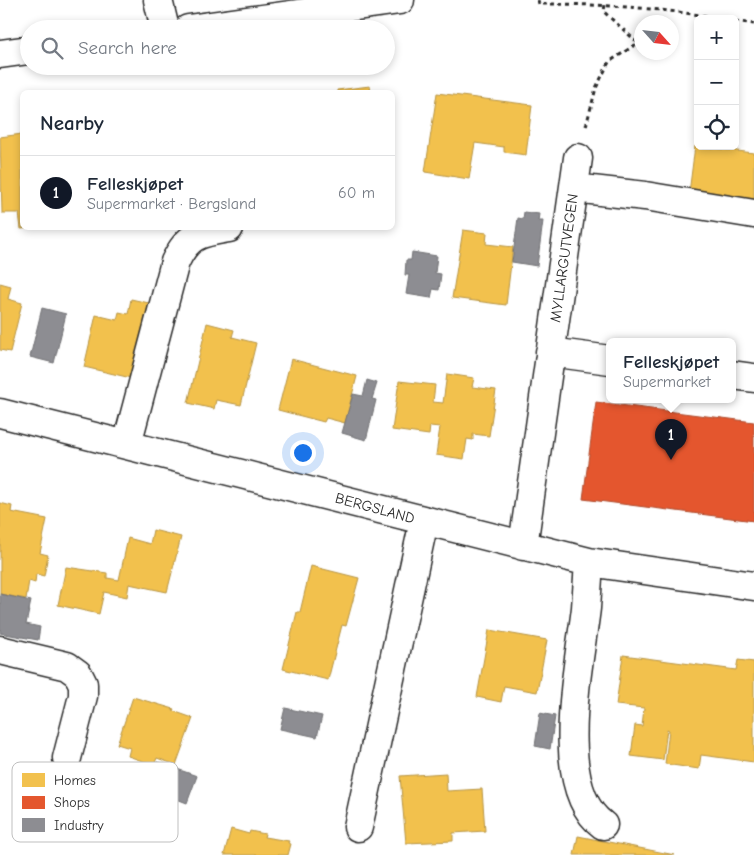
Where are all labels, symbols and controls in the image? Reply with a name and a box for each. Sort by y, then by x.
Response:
north arrow [634,15,679,60]
map controls [694,15,739,150]
button: + [694,15,739,60]
search box [20,20,395,75]
icon: search [38,34,66,62]
text: Search here [78,37,177,59]
button: − [694,60,739,105]
button: locate [694,105,739,150]
text: Nearby [40,111,104,135]
text: Felleskjøpet [87,173,183,195]
text: 1 [53,184,59,202]
text: 60 m [338,184,375,202]
street label: MYLLARGUTVEGEN [546,193,582,323]
text: Supermarket · Bergsland [87,195,256,213]
popup [606,338,736,403]
text: Felleskjøpet [623,351,719,373]
text: Supermarket [623,373,711,391]
pin: 1 [655,419,687,460]
your location [290,440,316,466]
street label: BERGSLAND [333,489,417,527]
legend [12,762,178,842]
text: Homes [54,772,96,789]
text: Shops [54,794,90,811]
text: Industry [54,817,104,834]

